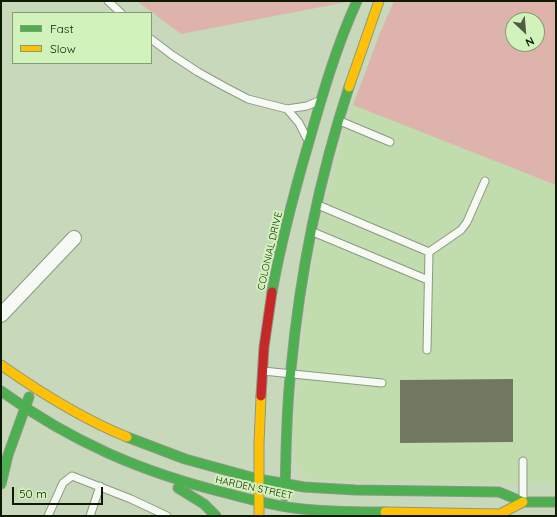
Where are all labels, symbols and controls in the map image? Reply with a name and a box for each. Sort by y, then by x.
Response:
legend [12,12,152,64]
north arrow [505,12,545,52]
text: Fast [50,21,74,36]
text: N [523,34,537,50]
text: Slow [50,41,76,56]
street label: COLONIAL DRIVE [255,211,285,291]
street label: HARDEN STREET [214,474,294,502]
scale bar [14,479,105,505]
text: 50 m [19,486,47,501]

